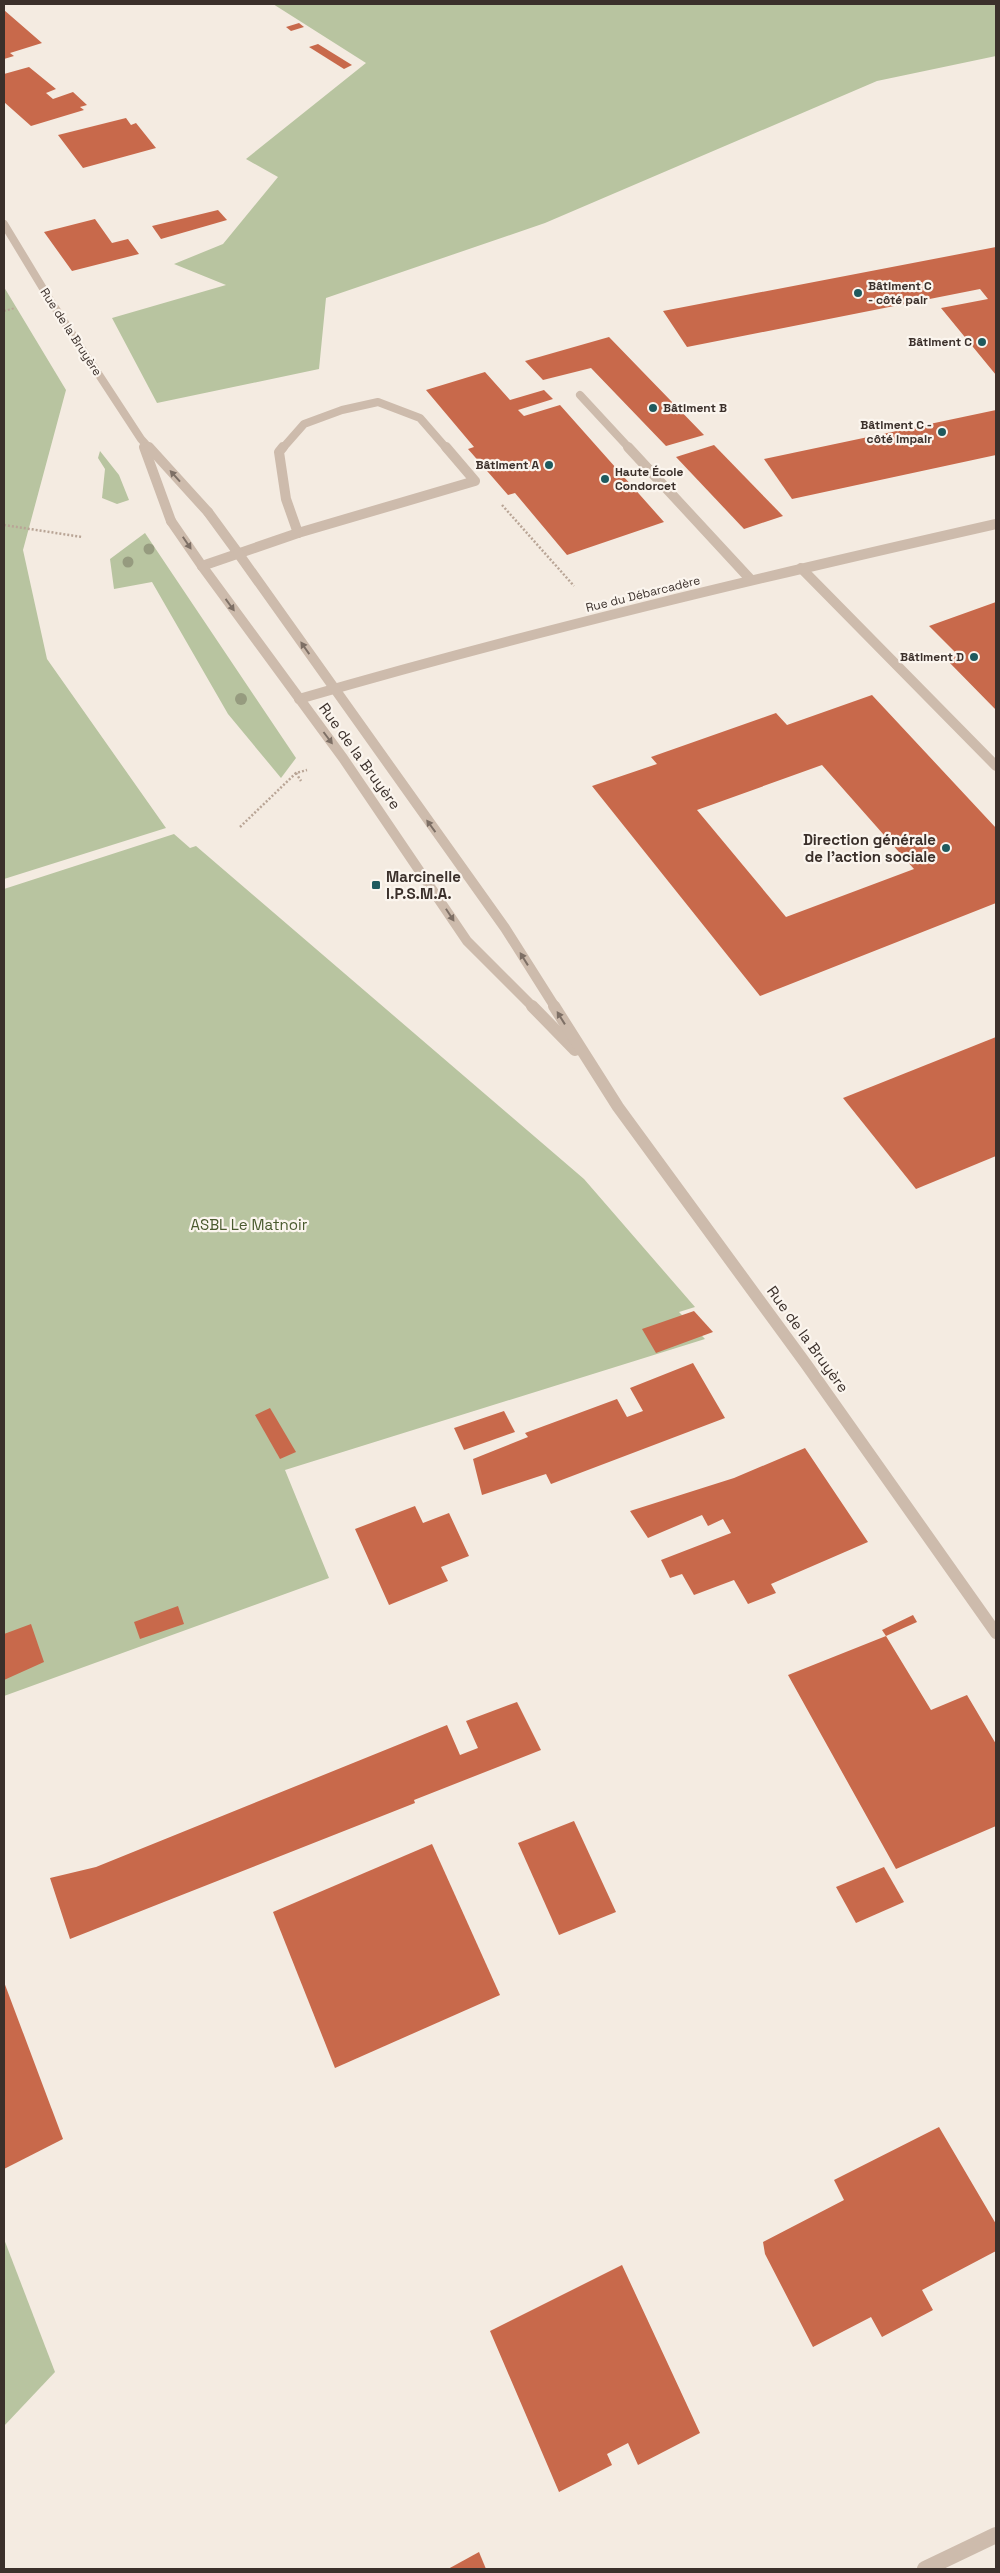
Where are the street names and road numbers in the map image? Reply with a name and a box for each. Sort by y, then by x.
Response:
street label: Rue de la Bruyère [37,285,105,379]
street label: Rue du Débarcadère [584,572,702,616]
street label: Rue de la Bruyère [315,699,405,813]
street label: Rue de la Bruyère [763,1282,853,1396]

